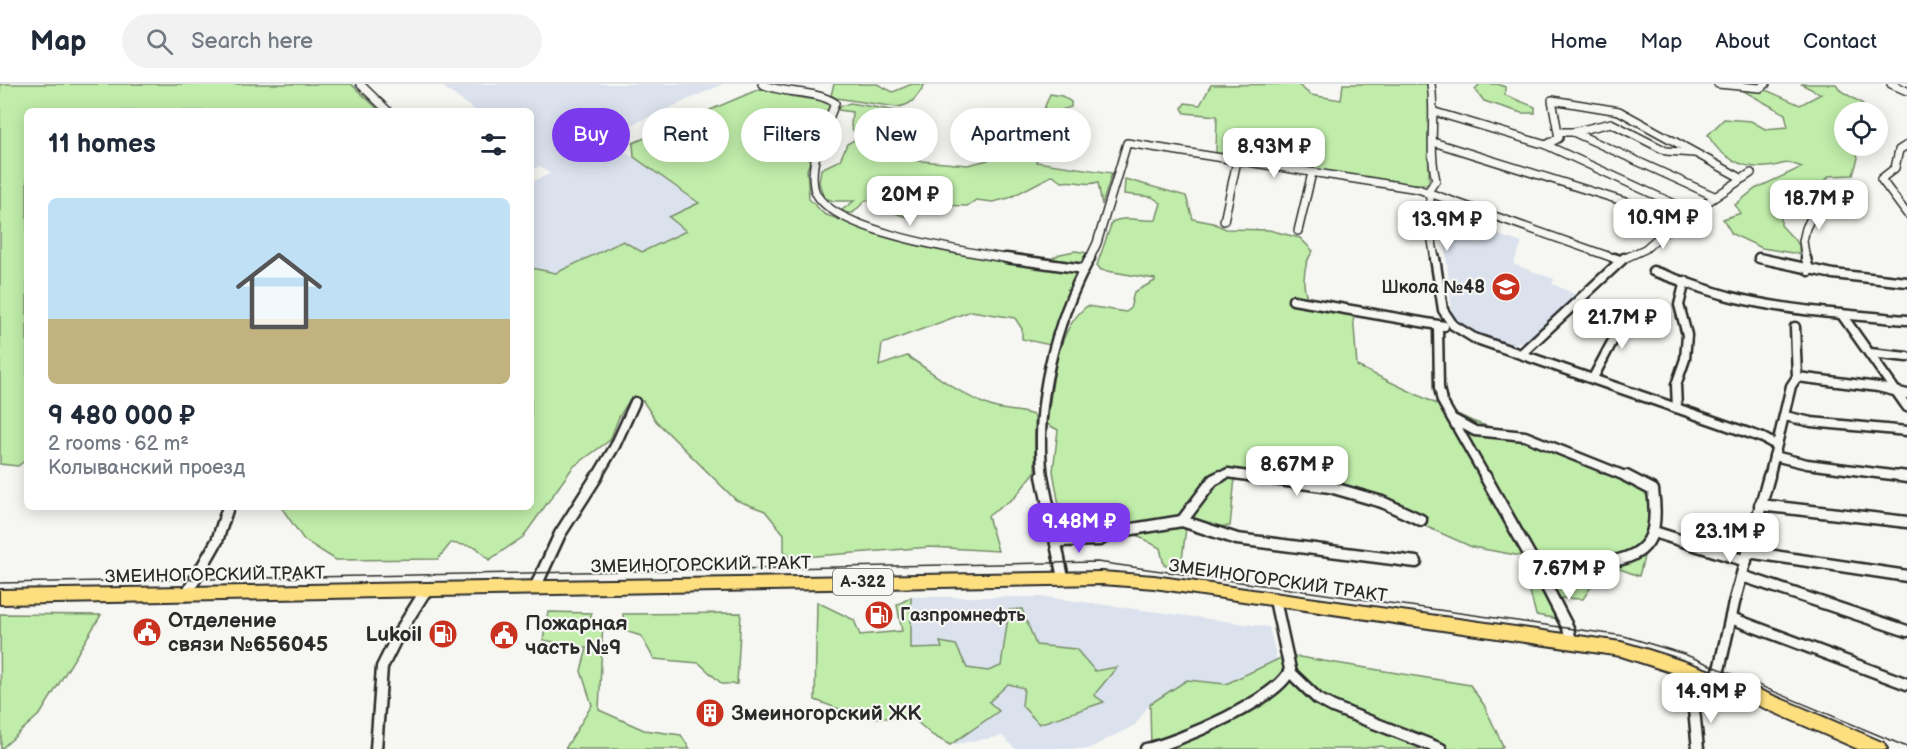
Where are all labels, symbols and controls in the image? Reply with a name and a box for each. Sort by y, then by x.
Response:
search box [122,14,542,68]
text: Map [30,25,86,58]
icon: search [143,25,176,58]
text: Search here [191,28,313,55]
text: Home [1550,29,1607,54]
text: Map [1640,29,1682,54]
text: About [1715,29,1770,54]
text: Contact [1803,29,1877,54]
map controls [1834,102,1888,156]
button: locate [1834,102,1888,156]
chip: Buy [552,108,630,162]
chip: Rent [642,108,729,162]
chip: Filters [741,108,842,162]
chip: New [854,108,938,162]
chip: Apartment [950,108,1091,162]
icon: filters [477,128,510,161]
pin: 8.93M ₽ [1219,128,1329,179]
text: 11 homes [48,129,156,160]
text: 8.93M ₽ [1237,135,1311,159]
pin: 20M ₽ [868,176,952,227]
pin: 18.7M ₽ [1764,180,1874,231]
text: 20M ₽ [881,183,939,207]
text: 18.7M ₽ [1784,187,1854,211]
pin: 10.9M ₽ [1608,199,1718,250]
pin: 13.9M ₽ [1392,201,1502,252]
text: 10.9M ₽ [1627,206,1699,230]
text: 13.9M ₽ [1412,208,1482,232]
icon: home [225,237,333,345]
school or university icon: Школа №48 [1490,271,1522,303]
place label: Школа №48 [1381,277,1485,298]
pin: 21.7M ₽ [1567,299,1677,350]
text: 21.7M ₽ [1587,306,1657,330]
text: 9 480 000 ₽ [48,401,195,432]
text: 2 rooms · 62 m² [48,432,189,456]
pin: 8.67M ₽ [1242,446,1352,497]
text: 8.67M ₽ [1260,453,1334,477]
text: Колыванский проезд [48,456,245,480]
pin: 9.48M ₽ [1024,503,1134,554]
text: 9.48M ₽ [1042,510,1116,534]
pin: 23.1M ₽ [1675,513,1785,564]
text: 23.1M ₽ [1695,520,1765,544]
pin: 7.67M ₽ [1514,550,1624,601]
street label: ЗМЕИНОГОРСКИЙ ТРАКТ [591,553,812,577]
street label: ЗМЕИНОГОРСКИЙ ТРАКТ [1167,555,1389,607]
text: 7.67M ₽ [1533,557,1605,581]
street label: ЗМЕИНОГОРСКИЙ ТРАКТ [105,563,326,587]
road number: А-322 [833,569,893,595]
fuel station icon: Газпромнефть [863,599,895,631]
place label: Газпромнефть [900,605,1026,626]
place label: Отделение связи №656045 [168,608,328,657]
place label: Пожарная часть №9 [525,611,628,660]
public building icon: Отделение связи №656045 [131,616,163,648]
fuel station icon: Lukoil [427,618,459,650]
public building icon: Пожарная часть №9 [488,619,520,651]
place label: Lukoil [366,622,422,647]
pin: 14.9M ₽ [1656,673,1766,724]
text: 14.9M ₽ [1676,680,1746,704]
building icon: Змеиногорский ЖК [694,697,726,729]
place label: Змеиногорский ЖК [731,701,922,726]

